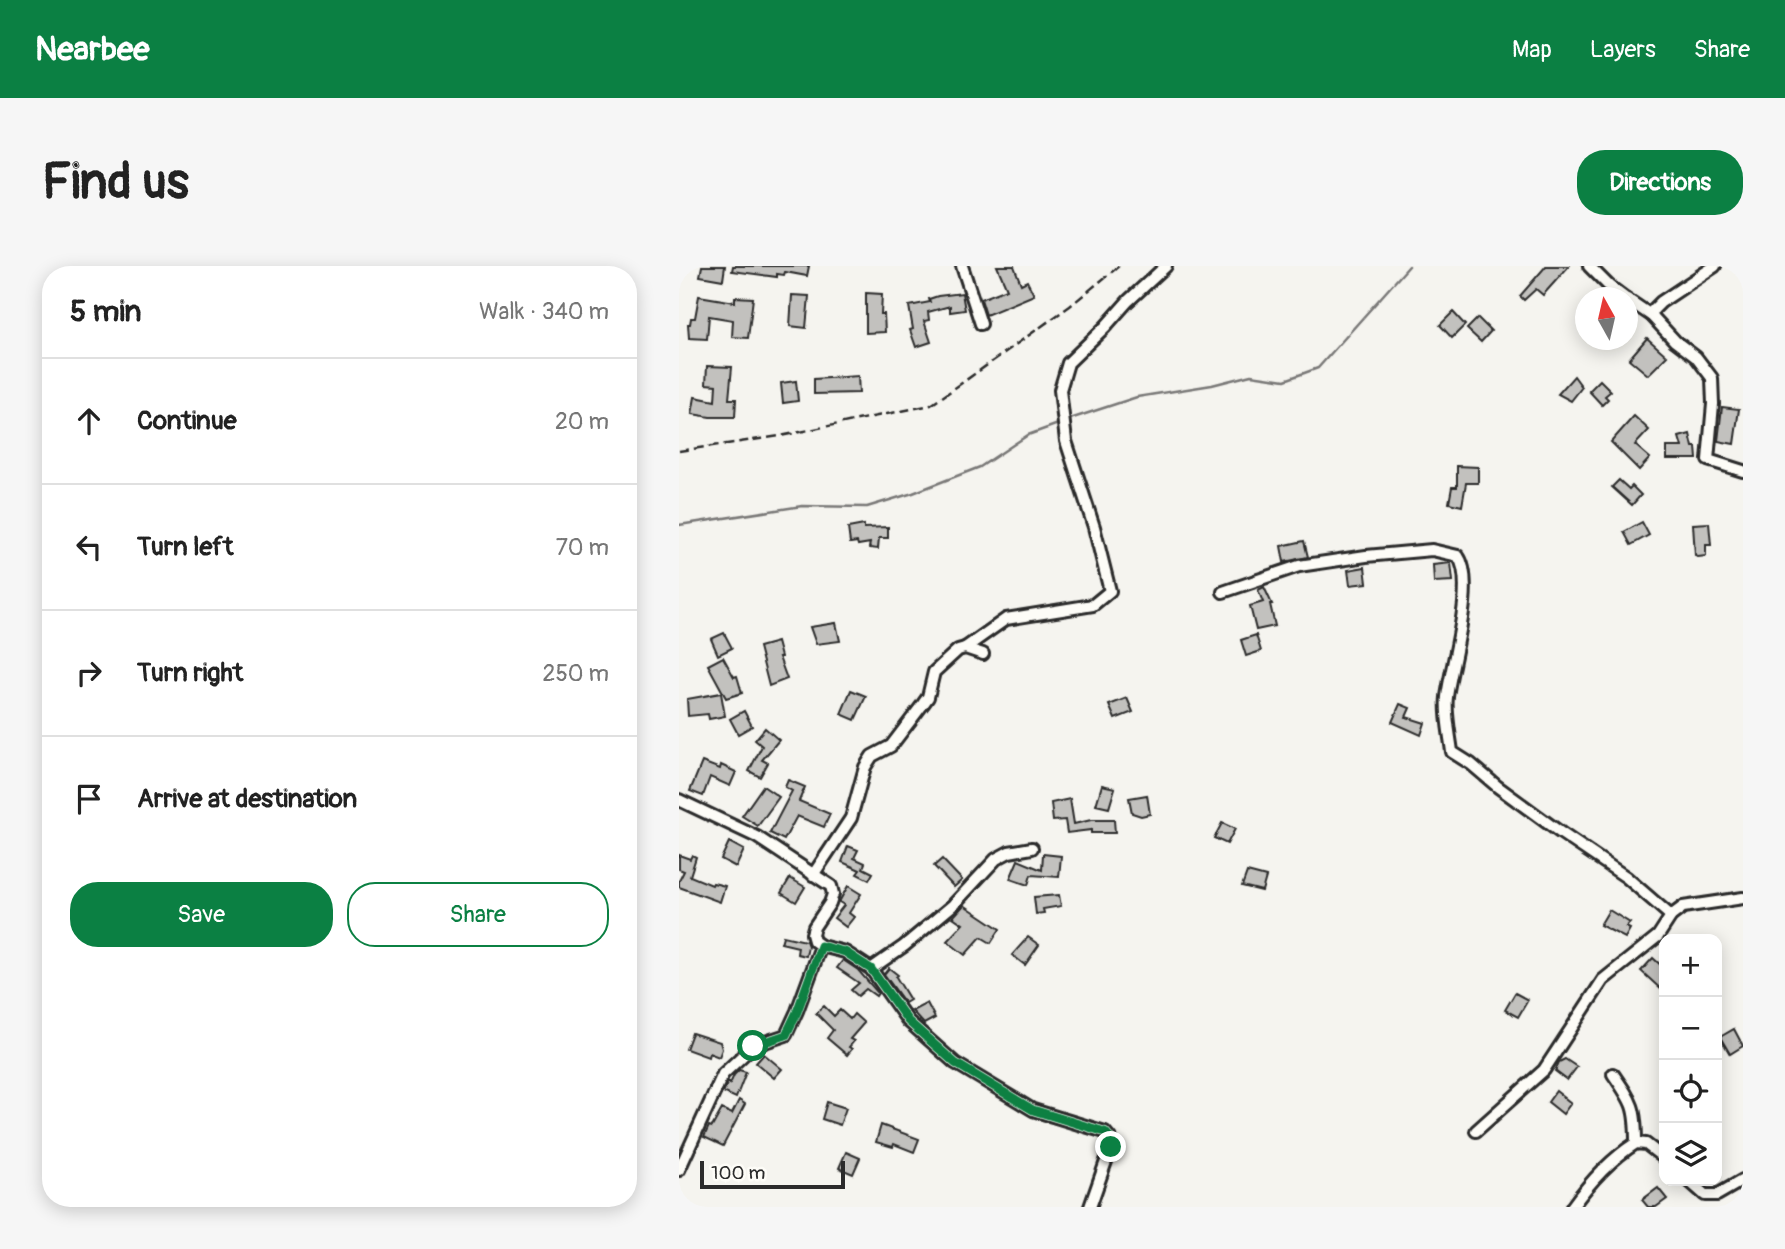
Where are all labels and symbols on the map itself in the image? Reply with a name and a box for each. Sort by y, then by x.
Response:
north arrow [1575,287,1638,350]
route start [737,1030,768,1061]
route end [1095,1131,1126,1162]
scale bar [700,1158,845,1190]

